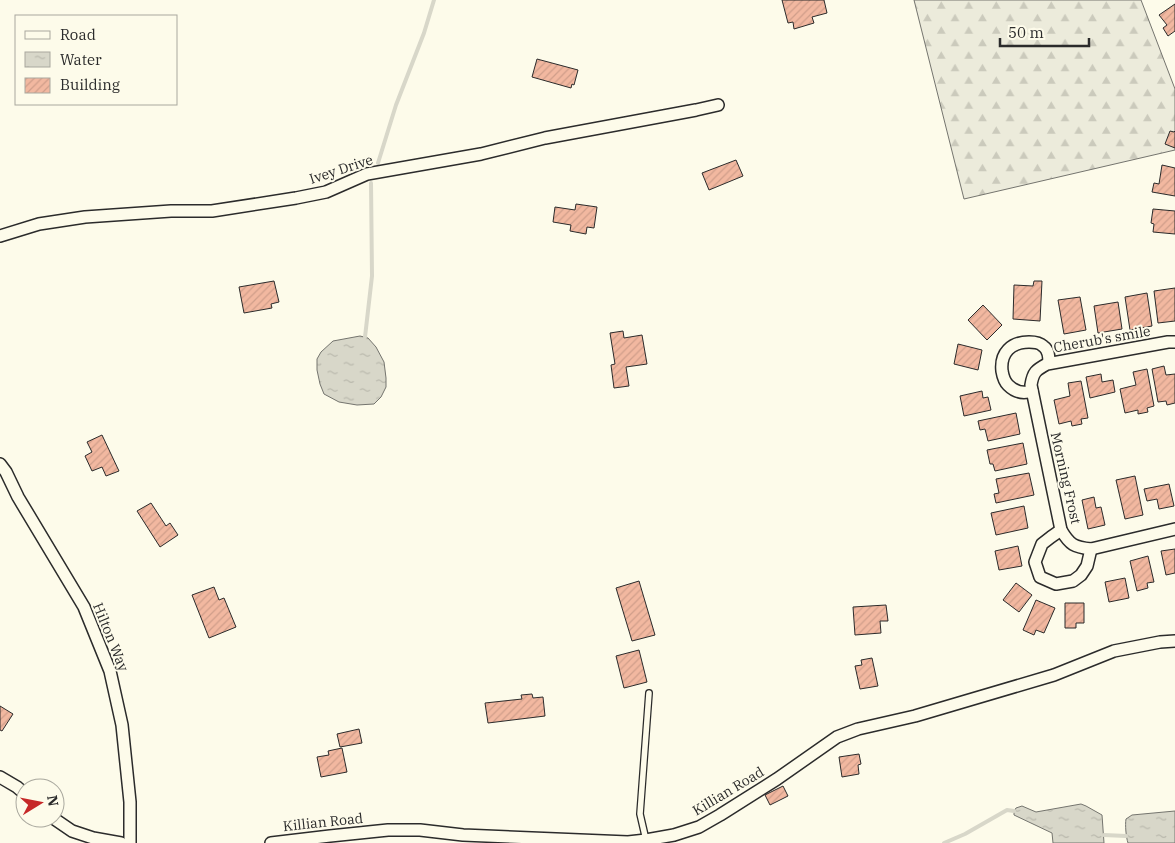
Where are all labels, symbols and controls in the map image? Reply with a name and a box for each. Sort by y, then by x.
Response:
legend [15,15,178,105]
scale bar [1000,15,1089,47]
text: 50 m [1008,23,1044,42]
text: Road [60,25,96,44]
text: Water [60,50,102,69]
text: Building [60,75,120,94]
street label: Ivey Drive [307,150,375,188]
street label: Cherub's smile [1052,322,1152,356]
street label: Morning Frost [1047,430,1085,526]
street label: Hilton Way [89,600,133,674]
street label: Killian Road [689,762,767,819]
north arrow [15,778,65,828]
text: N [43,794,63,808]
street label: Killian Road [282,809,364,835]

